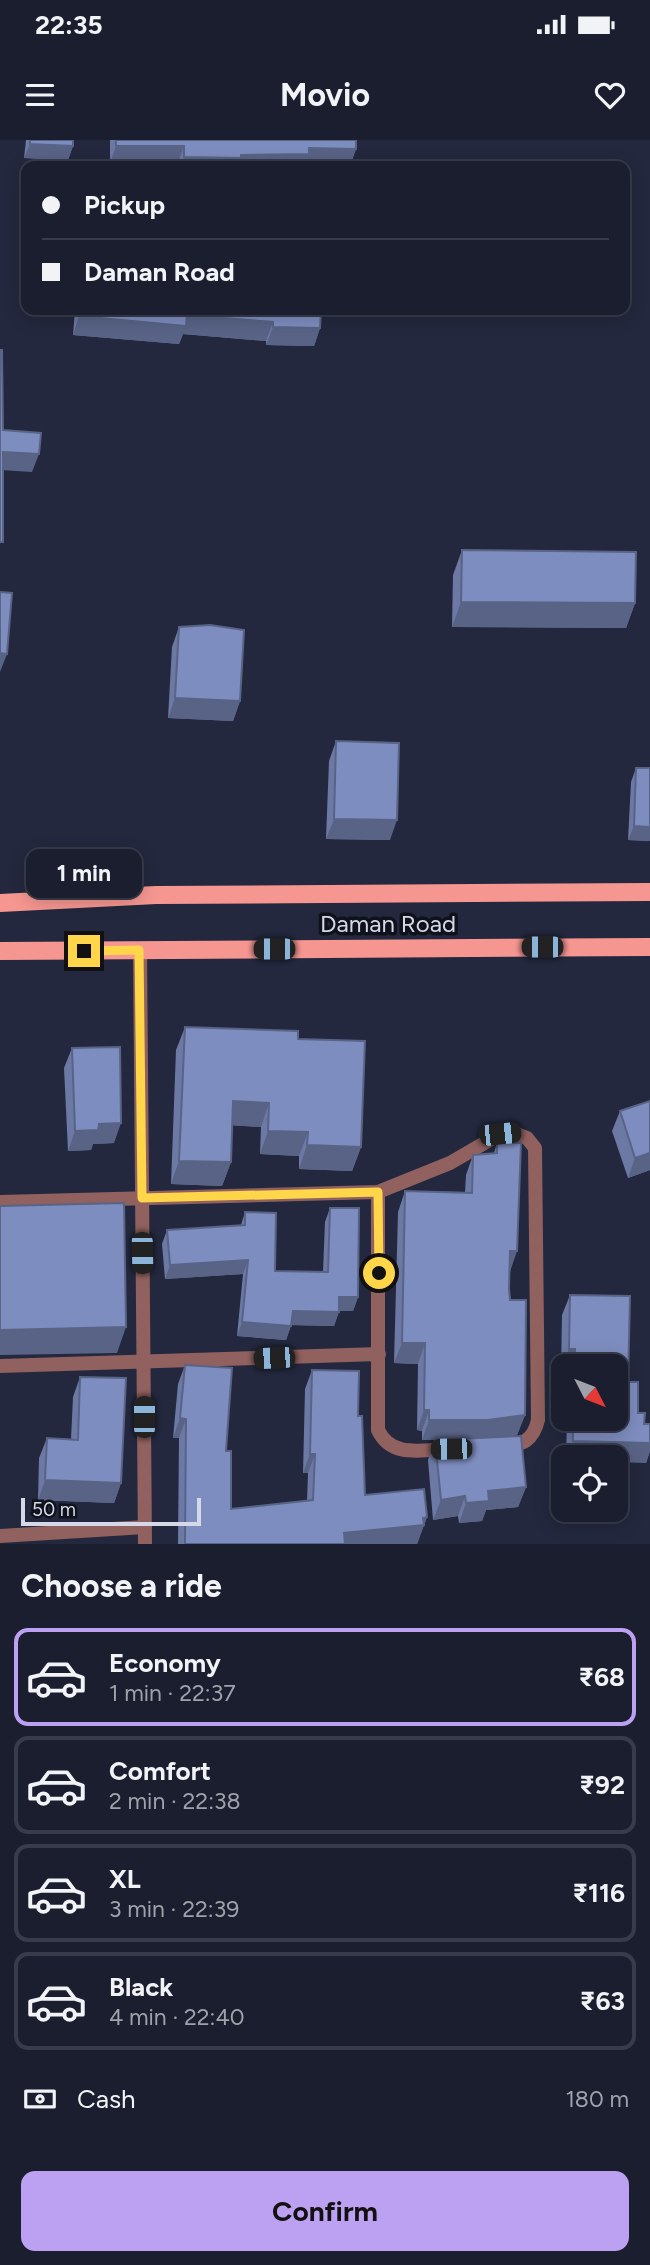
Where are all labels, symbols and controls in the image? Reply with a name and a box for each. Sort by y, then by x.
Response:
text: 22:35 [35,9,103,41]
icon: menu [21,76,59,114]
text: Movio [280,76,370,114]
icon: heart [591,76,629,114]
text: Pickup [84,189,165,221]
text: Daman Road [84,256,235,288]
callout: 1 min [26,850,142,898]
text: 1 min [57,859,111,887]
street label: Daman Road [320,909,456,938]
route end [68,935,100,967]
car [522,937,564,958]
car [254,939,296,960]
car [479,1121,522,1147]
car [132,1232,153,1274]
route start [363,1257,395,1289]
car [253,1347,296,1369]
north arrow [551,1354,628,1432]
map controls [551,1354,628,1522]
car [134,1396,155,1438]
car [430,1438,473,1460]
button: locate [551,1445,628,1522]
scale bar [21,1495,201,1527]
text: 50 m [32,1498,76,1521]
text: Choose a ride [21,1567,222,1605]
icon: car [25,1646,88,1709]
text: Economy [109,1647,221,1679]
text: ₹68 [578,1661,625,1693]
text: 1 min · 22:37 [109,1679,236,1707]
icon: car [25,1754,88,1817]
text: Comfort [109,1755,211,1787]
text: ₹92 [579,1769,625,1801]
text: 2 min · 22:38 [109,1787,241,1815]
icon: car [25,1862,88,1925]
text: XL [109,1863,141,1895]
text: ₹116 [572,1877,625,1909]
text: 3 min · 22:39 [109,1895,239,1923]
icon: car [25,1970,88,2033]
text: Black [109,1971,173,2003]
text: ₹63 [580,1985,625,2017]
text: 4 min · 22:40 [109,2003,244,2031]
icon: cash [21,2080,59,2118]
text: Cash [77,2083,136,2115]
text: 180 m [565,2085,629,2113]
button: Confirm [21,2171,629,2251]

